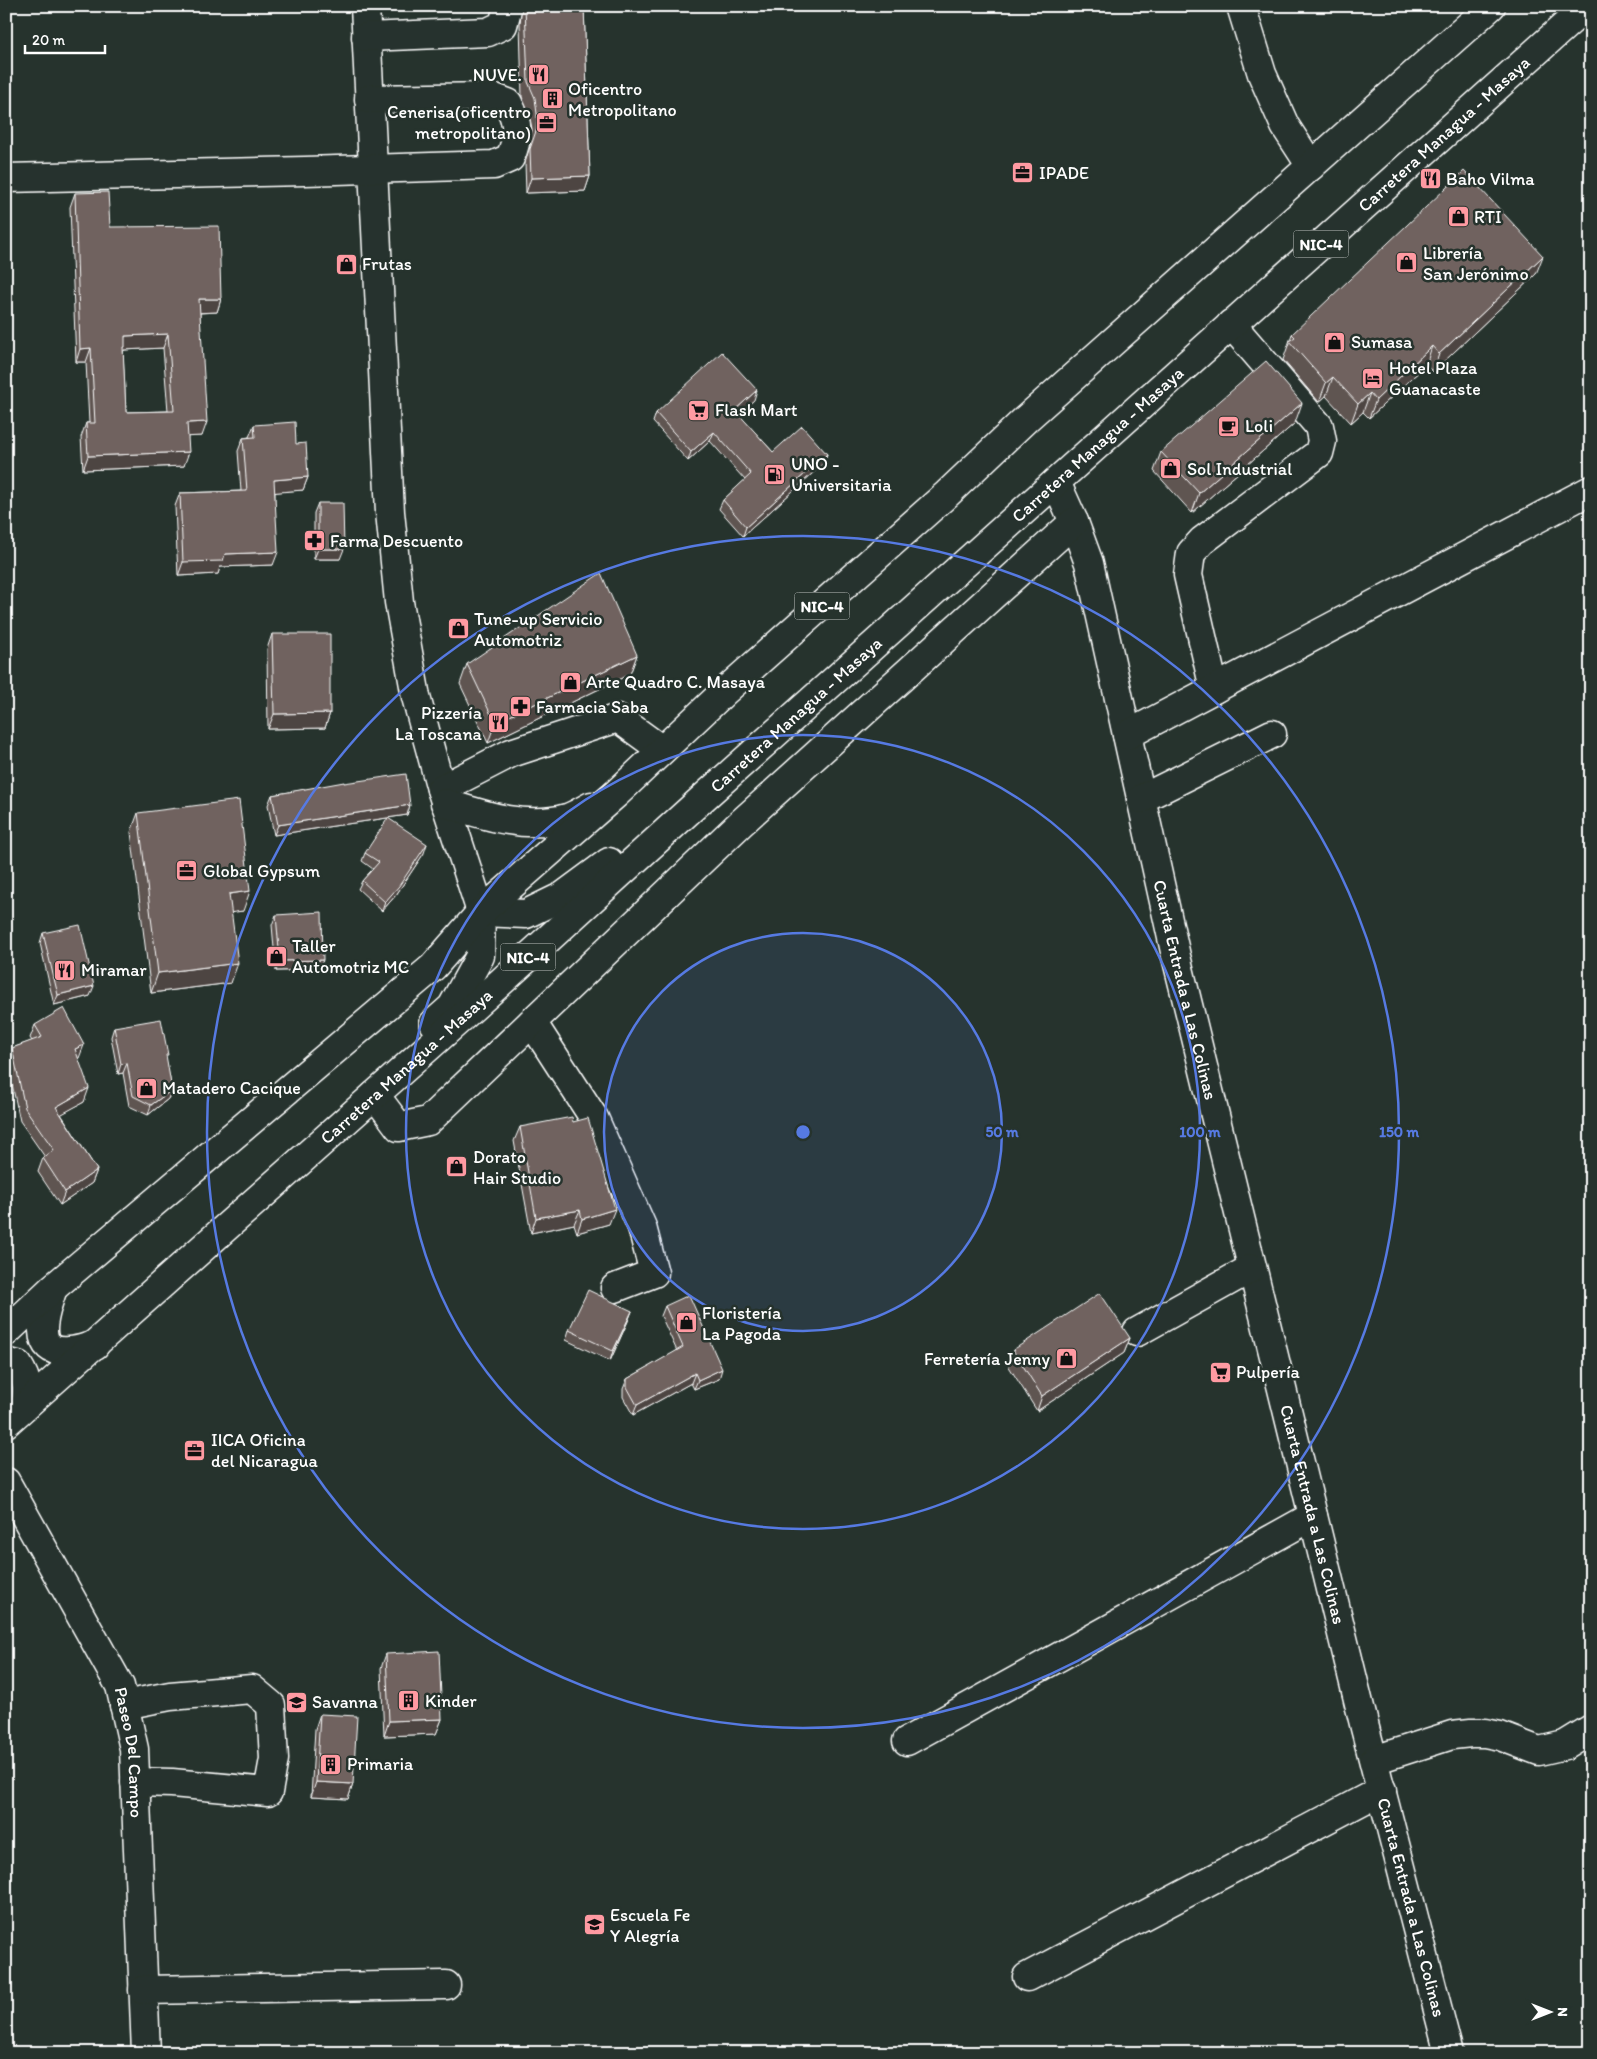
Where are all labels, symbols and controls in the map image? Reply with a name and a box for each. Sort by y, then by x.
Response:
scale bar [25,22,105,54]
text: 20 m [32,31,66,49]
street label: Carretera Managua - Masaya [1354,51,1534,217]
restaurant icon: NUVE. [526,63,550,87]
place label: NUVE. [473,64,522,86]
place label: Oficentro Metropolitano [568,78,677,121]
building icon: Oficentro Metropolitano [540,87,564,111]
place label: Cenerisa(oficentro metropolitano) [387,101,531,144]
office icon: Cenerisa(oficentro metropolitano) [535,110,559,134]
office icon: IPADE [1011,161,1035,185]
place label: IPADE [1039,162,1089,184]
restaurant icon: Baho Vilma [1418,167,1442,191]
place label: Baho Vilma [1446,168,1535,190]
shop icon: RTI [1446,205,1470,229]
place label: RTI [1474,206,1502,228]
road number: NIC-4 [1294,230,1348,258]
place label: Librería San Jerónimo [1423,242,1529,285]
shop icon: Librería San Jerónimo [1395,251,1419,275]
shop icon: Frutas [334,252,358,276]
place label: Frutas [362,253,412,275]
shop icon: Sumasa [1323,330,1347,354]
place label: Sumasa [1351,331,1413,353]
place label: Hotel Plaza Guanacaste [1389,357,1481,400]
street label: Carretera Managua - Masaya [1007,362,1188,527]
hotel icon: Hotel Plaza Guanacaste [1361,366,1385,390]
supermarket icon: Flash Mart [687,398,711,422]
place label: Flash Mart [715,399,798,421]
cafe icon: Loli [1217,414,1241,438]
place label: Loli [1245,415,1273,437]
place label: UNO - Universitaria [791,453,892,496]
shop icon: Sol Industrial [1159,457,1183,481]
place label: Sol Industrial [1187,458,1292,480]
fuel station icon: UNO - Universitaria [763,462,787,486]
pharmacy icon: Farma Descuento [302,529,326,553]
place label: Farma Descuento [330,530,463,552]
road number: NIC-4 [794,592,850,620]
place label: Tune-up Servicio Automotriz [474,608,602,651]
shop icon: Tune-up Servicio Automotriz [446,617,470,641]
street label: Carretera Managua - Masaya [706,632,887,797]
shop icon: Arte Quadro C. Masaya [558,670,582,694]
place label: Arte Quadro C. Masaya [586,671,766,693]
pharmacy icon: Farmacia Saba [508,695,532,719]
place label: Farmacia Saba [536,696,649,718]
place label: Pizzería La Toscana [395,702,483,745]
restaurant icon: Pizzería La Toscana [486,711,510,735]
office icon: Global Gypsum [175,859,199,883]
place label: Global Gypsum [203,860,320,882]
street label: Cuarta Entrada a Las Colinas [1148,878,1222,1102]
place label: Taller Automotriz MC [292,935,409,978]
shop icon: Taller Automotriz MC [264,944,288,968]
road number: NIC-4 [500,944,556,970]
restaurant icon: Miramar [53,958,77,982]
place label: Miramar [81,959,148,981]
street label: Carretera Managua - Masaya [316,984,497,1149]
shop icon: Matadero Cacique [134,1076,158,1100]
place label: Matadero Cacique [162,1077,301,1099]
centre of rings [794,1123,812,1141]
text: 50 m [985,1123,1019,1141]
text: 100 m [1179,1123,1221,1141]
text: 150 m [1379,1123,1419,1141]
place label: Dorato Hair Studio [473,1146,561,1189]
shop icon: Dorato Hair Studio [445,1155,469,1179]
place label: Floristería La Pagoda [702,1302,782,1345]
shop icon: Floristería La Pagoda [674,1311,698,1335]
shop icon: Ferretería Jenny [1054,1347,1078,1371]
place label: Ferretería Jenny [924,1348,1051,1370]
supermarket icon: Pulpería [1208,1360,1232,1384]
place label: Pulpería [1236,1361,1301,1383]
street label: Cuarta Entrada a Las Colinas [1275,1402,1350,1627]
place label: IICA Oficina del Nicaragua [211,1429,319,1472]
office icon: IICA Oficina del Nicaragua [183,1438,207,1462]
street label: Paseo Del Campo [110,1685,148,1818]
building icon: Kinder [397,1689,421,1713]
school or university icon: Savanna [284,1690,308,1714]
place label: Kinder [425,1690,477,1712]
place label: Savanna [312,1691,378,1713]
building icon: Primaria [319,1752,343,1776]
place label: Primaria [347,1753,414,1775]
street label: Cuarta Entrada a Las Colinas [1372,1795,1450,2019]
place label: Escuela Fe Y Alegría [610,1904,690,1947]
school or university icon: Escuela Fe Y Alegría [582,1913,606,1937]
north arrow [1524,1986,1574,2036]
text: N [1554,2007,1571,2017]

